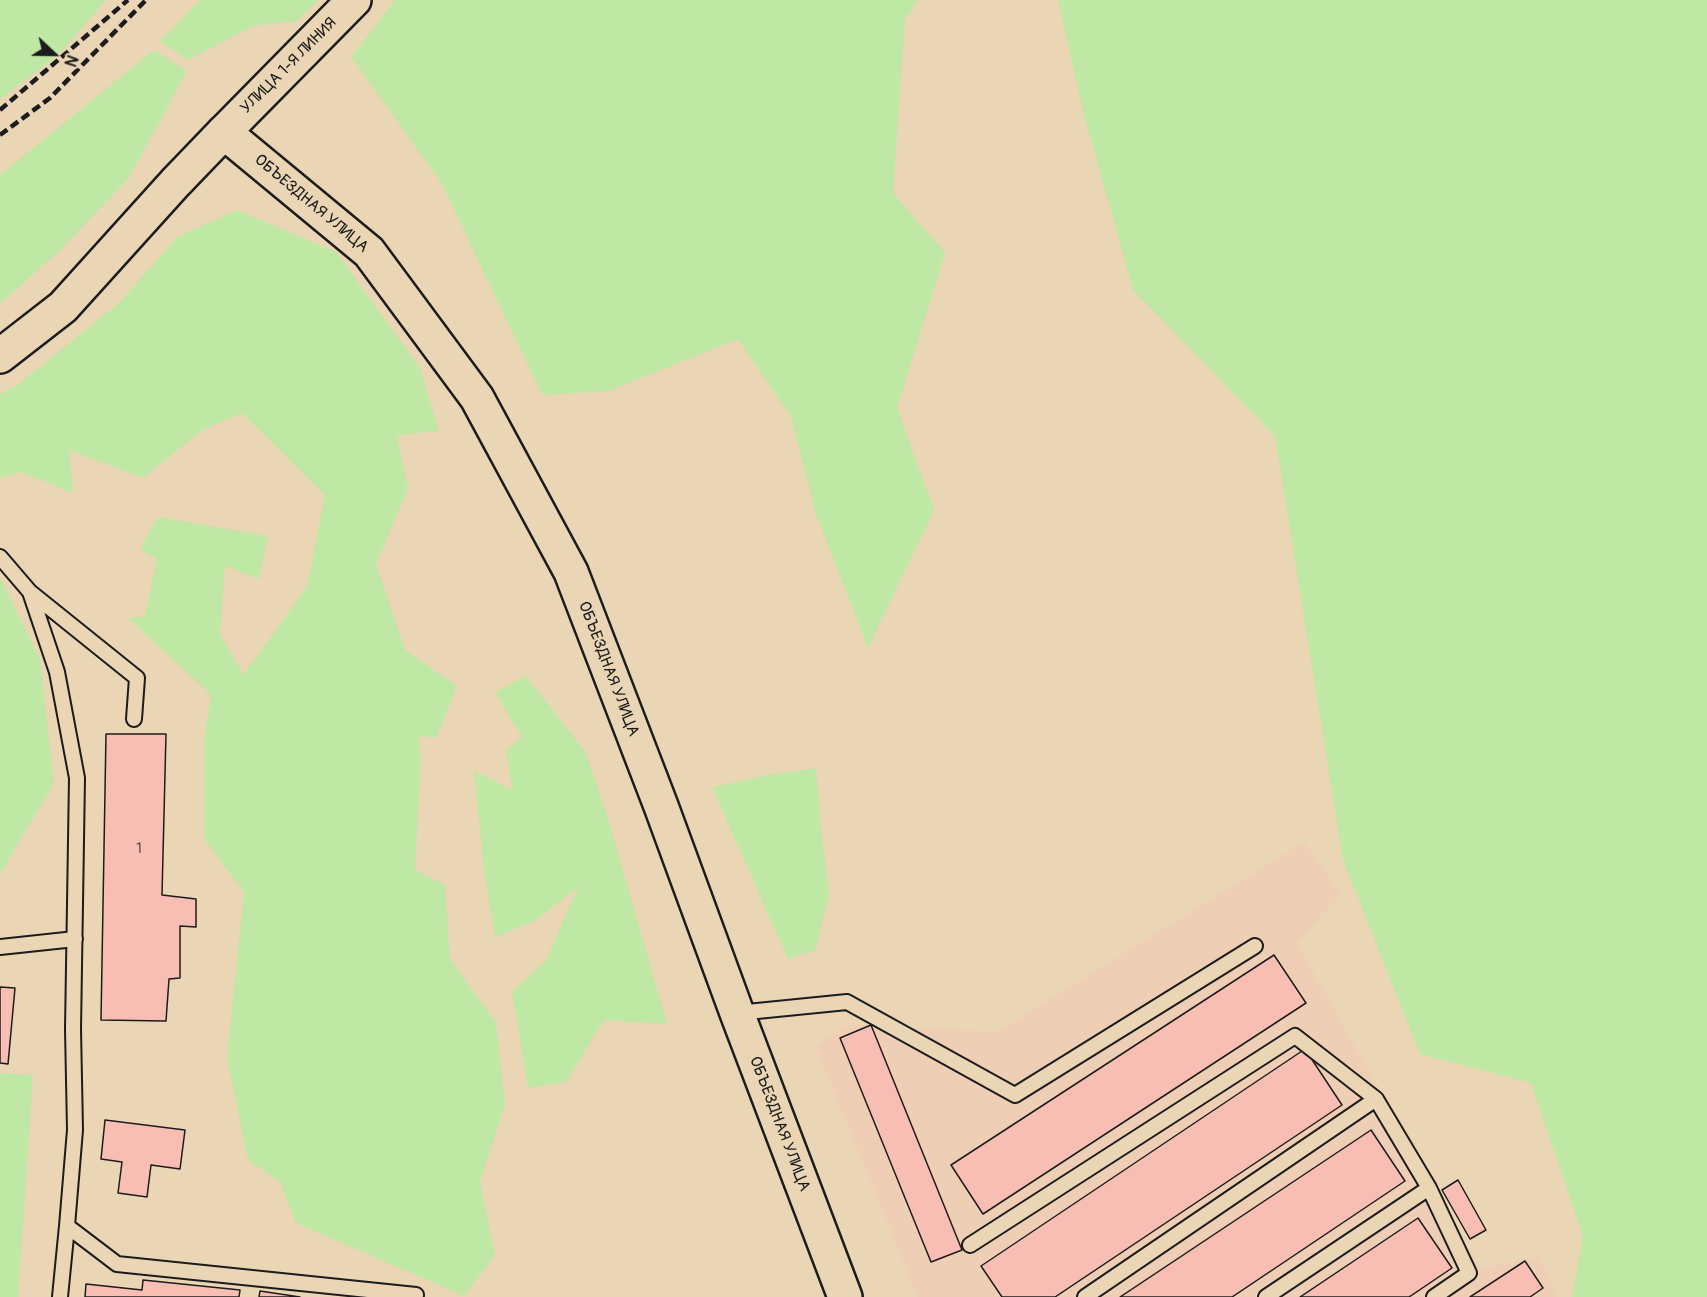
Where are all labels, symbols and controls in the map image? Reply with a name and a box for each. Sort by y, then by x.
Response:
street label: УЛИЦА 1-Я ЛИНИЯ [237,14,341,118]
north arrow [24,24,84,84]
text: N [59,52,82,70]
street label: ОБЪЕЗДНАЯ УЛИЦА [250,151,372,257]
street label: ОБЪЕЗДНАЯ УЛИЦА [573,599,643,739]
house number: 1 [136,841,142,857]
street label: ОБЪЕЗДНАЯ УЛИЦА [744,1054,814,1194]

